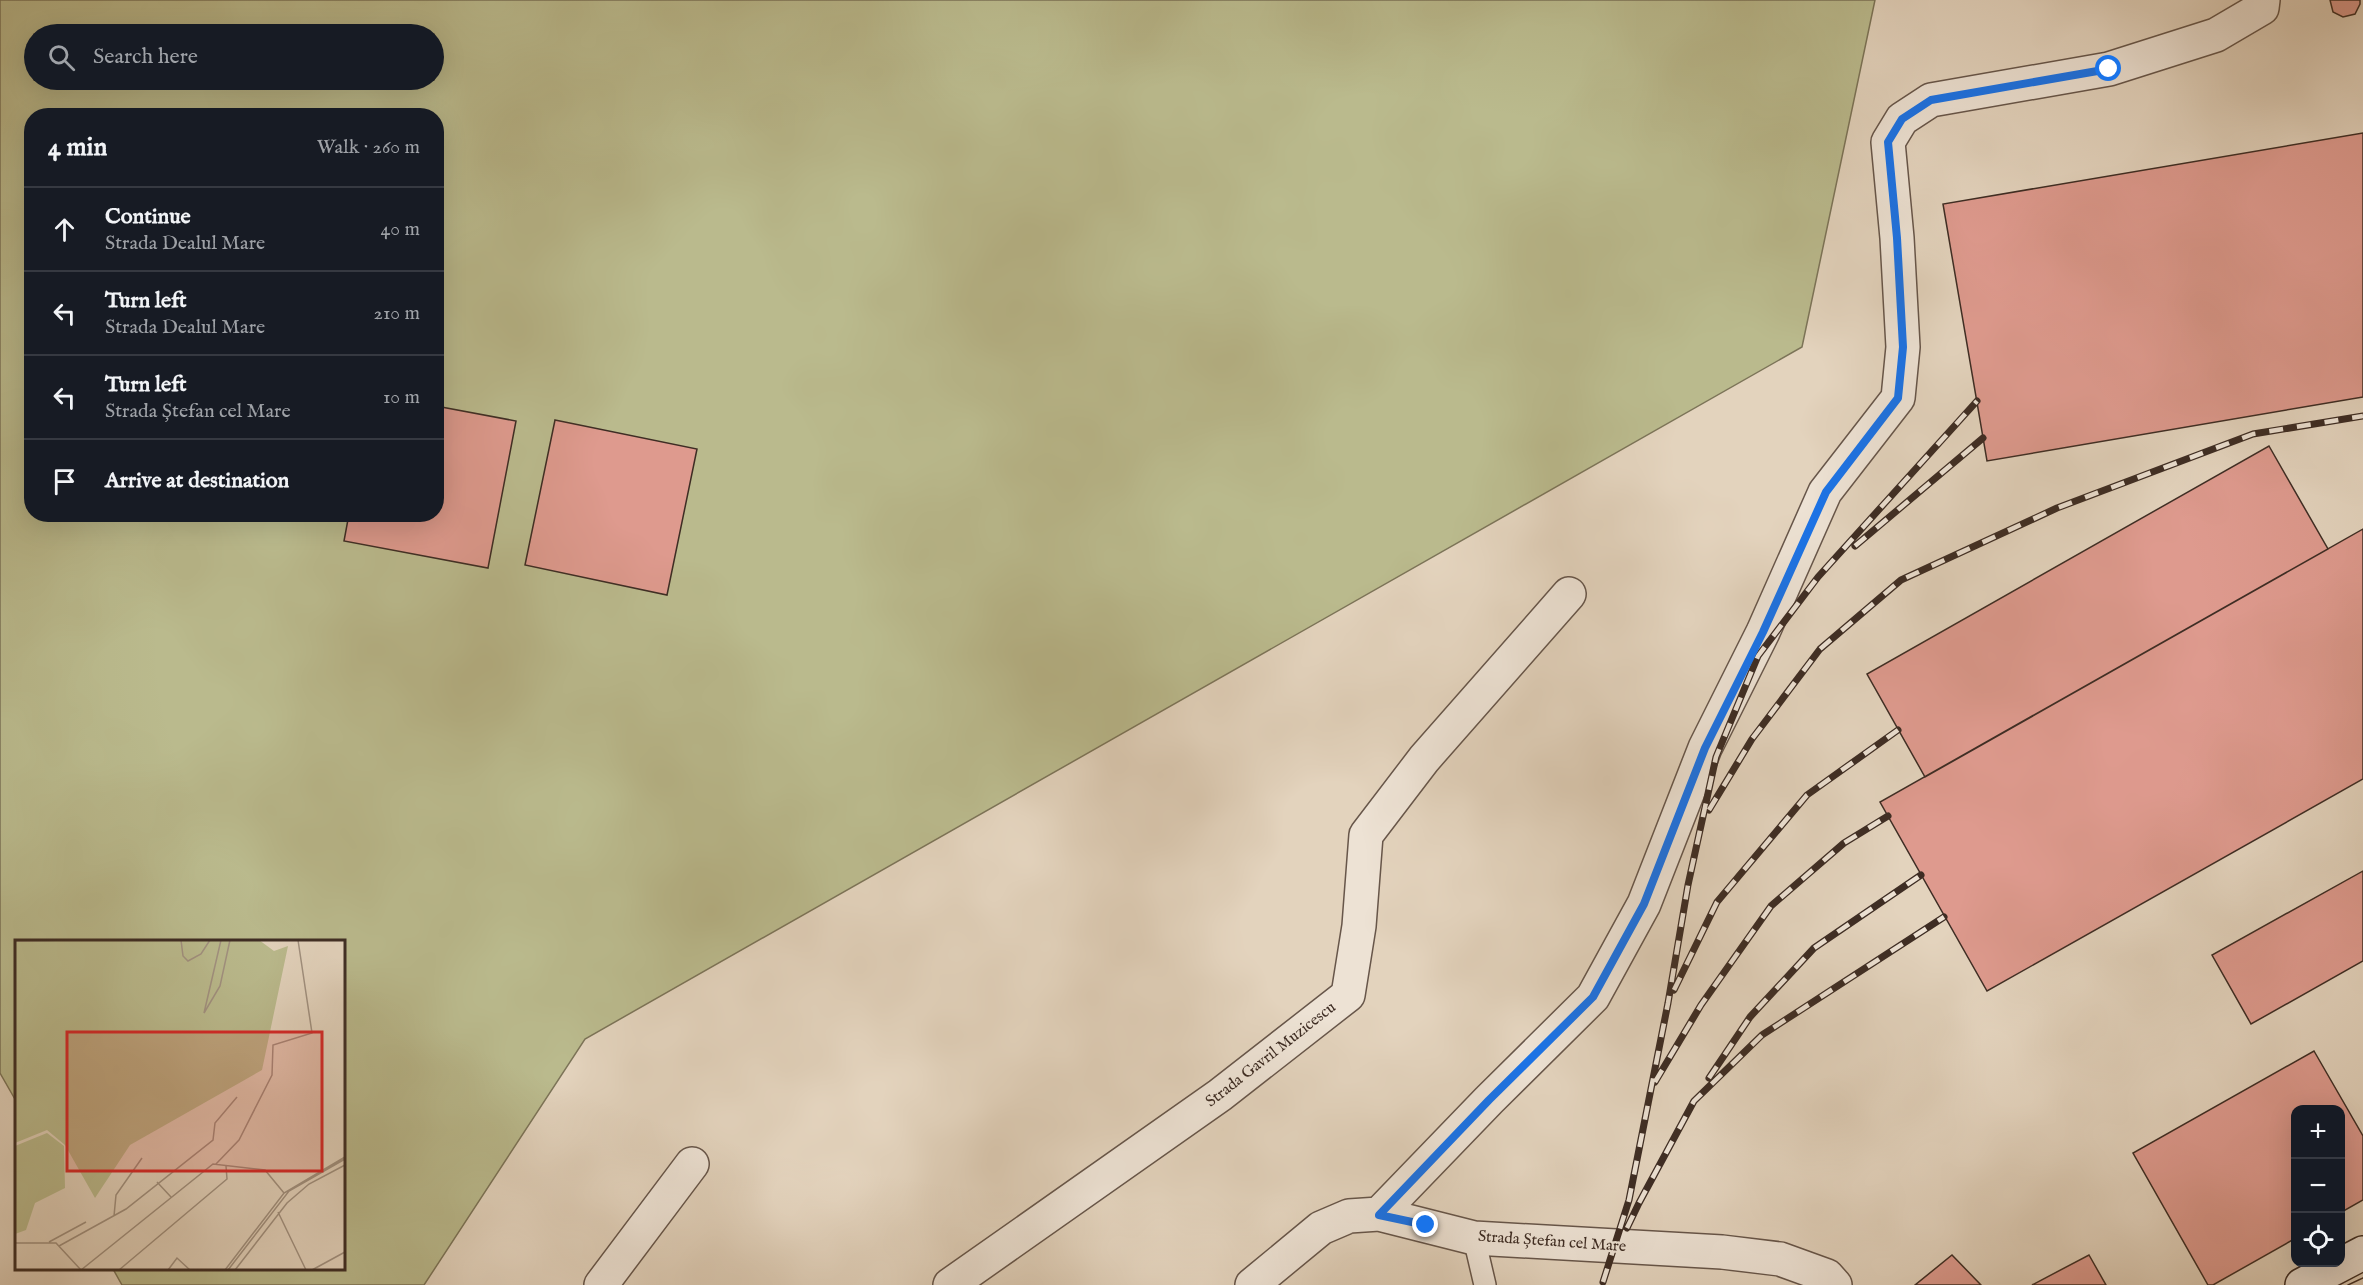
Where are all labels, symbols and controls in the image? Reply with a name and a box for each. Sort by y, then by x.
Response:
search box [24,24,444,90]
icon: search [45,41,78,74]
text: Search here [93,43,198,71]
route start [2095,55,2121,81]
text: 4 min [48,131,107,164]
text: Walk · 260 m [317,135,420,160]
text: Continue [105,203,191,231]
icon: ahead [48,213,81,246]
text: 40 m [381,217,420,242]
text: Strada Dealul Mare [105,231,265,256]
text: Turn left [105,287,187,315]
icon: left [48,297,81,330]
text: 210 m [374,301,420,326]
text: Strada Dealul Mare [105,315,265,340]
text: Turn left [105,371,187,399]
icon: left [48,381,81,414]
text: 10 m [383,385,420,410]
text: Strada Ștefan cel Mare [105,399,291,424]
icon: arrive [48,465,81,498]
text: Arrive at destination [105,467,289,495]
inset map [15,940,345,1270]
street label: Strada Gavril Muzicescu [1202,998,1340,1112]
map controls [2291,1105,2345,1267]
button: + [2291,1105,2345,1159]
button: − [2291,1159,2345,1213]
route end [1412,1211,1438,1237]
button: locate [2291,1213,2345,1267]
street label: Strada Ștefan cel Mare [1477,1227,1627,1257]

